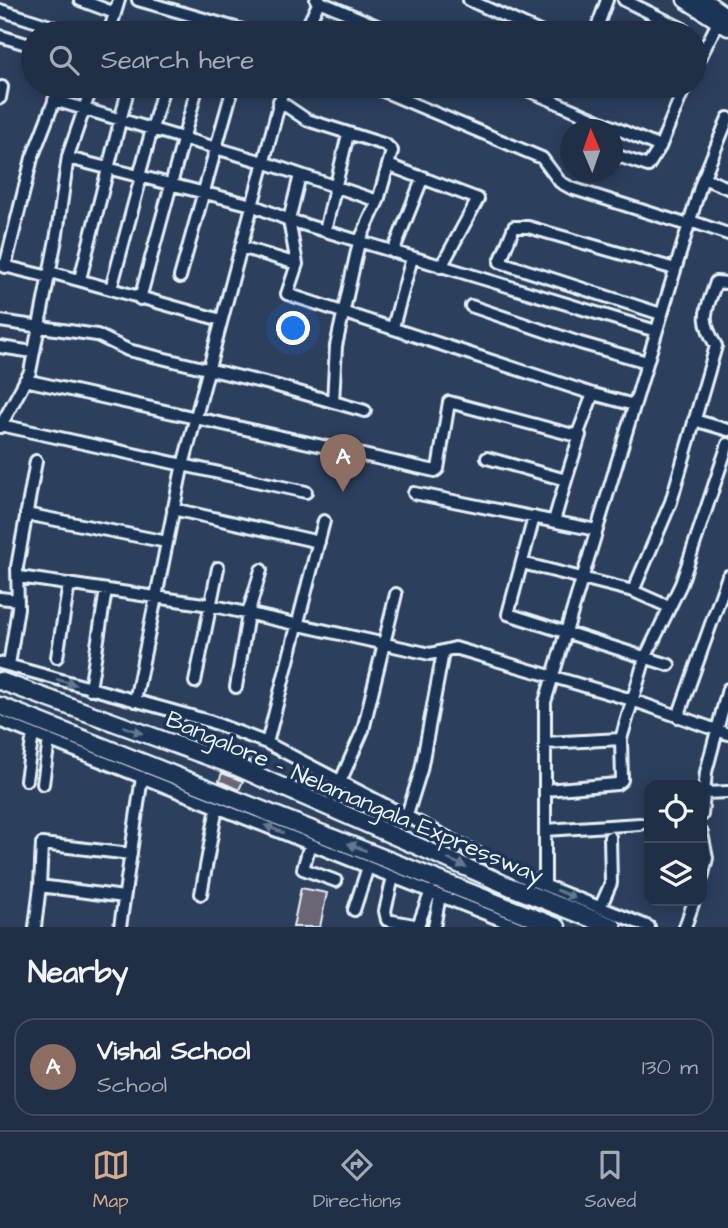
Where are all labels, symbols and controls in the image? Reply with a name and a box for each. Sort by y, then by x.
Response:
search box [21,21,707,98]
icon: search [45,41,83,79]
text: Search here [101,42,254,78]
north arrow [560,119,623,182]
your location [276,311,310,345]
pin: A [320,434,366,492]
one-way arrow [55,677,76,687]
street label: Bangalore - Nelamangala Expressway [160,703,549,894]
one-way arrow [123,725,144,736]
map controls [644,780,707,906]
button: locate [644,780,707,843]
one-way arrow [263,824,284,835]
one-way arrow [346,841,367,852]
button: layers [644,843,707,906]
one-way arrow [446,858,467,869]
one-way arrow [556,889,577,900]
text: Nearby [28,952,128,994]
text: Vishal School [97,1033,250,1069]
text: A [46,1051,60,1083]
text: 130 m [642,1051,698,1083]
text: School [97,1069,167,1101]
tab: Map [92,1146,130,1215]
tab: Directions [313,1146,401,1215]
tab: Saved [585,1146,636,1215]

